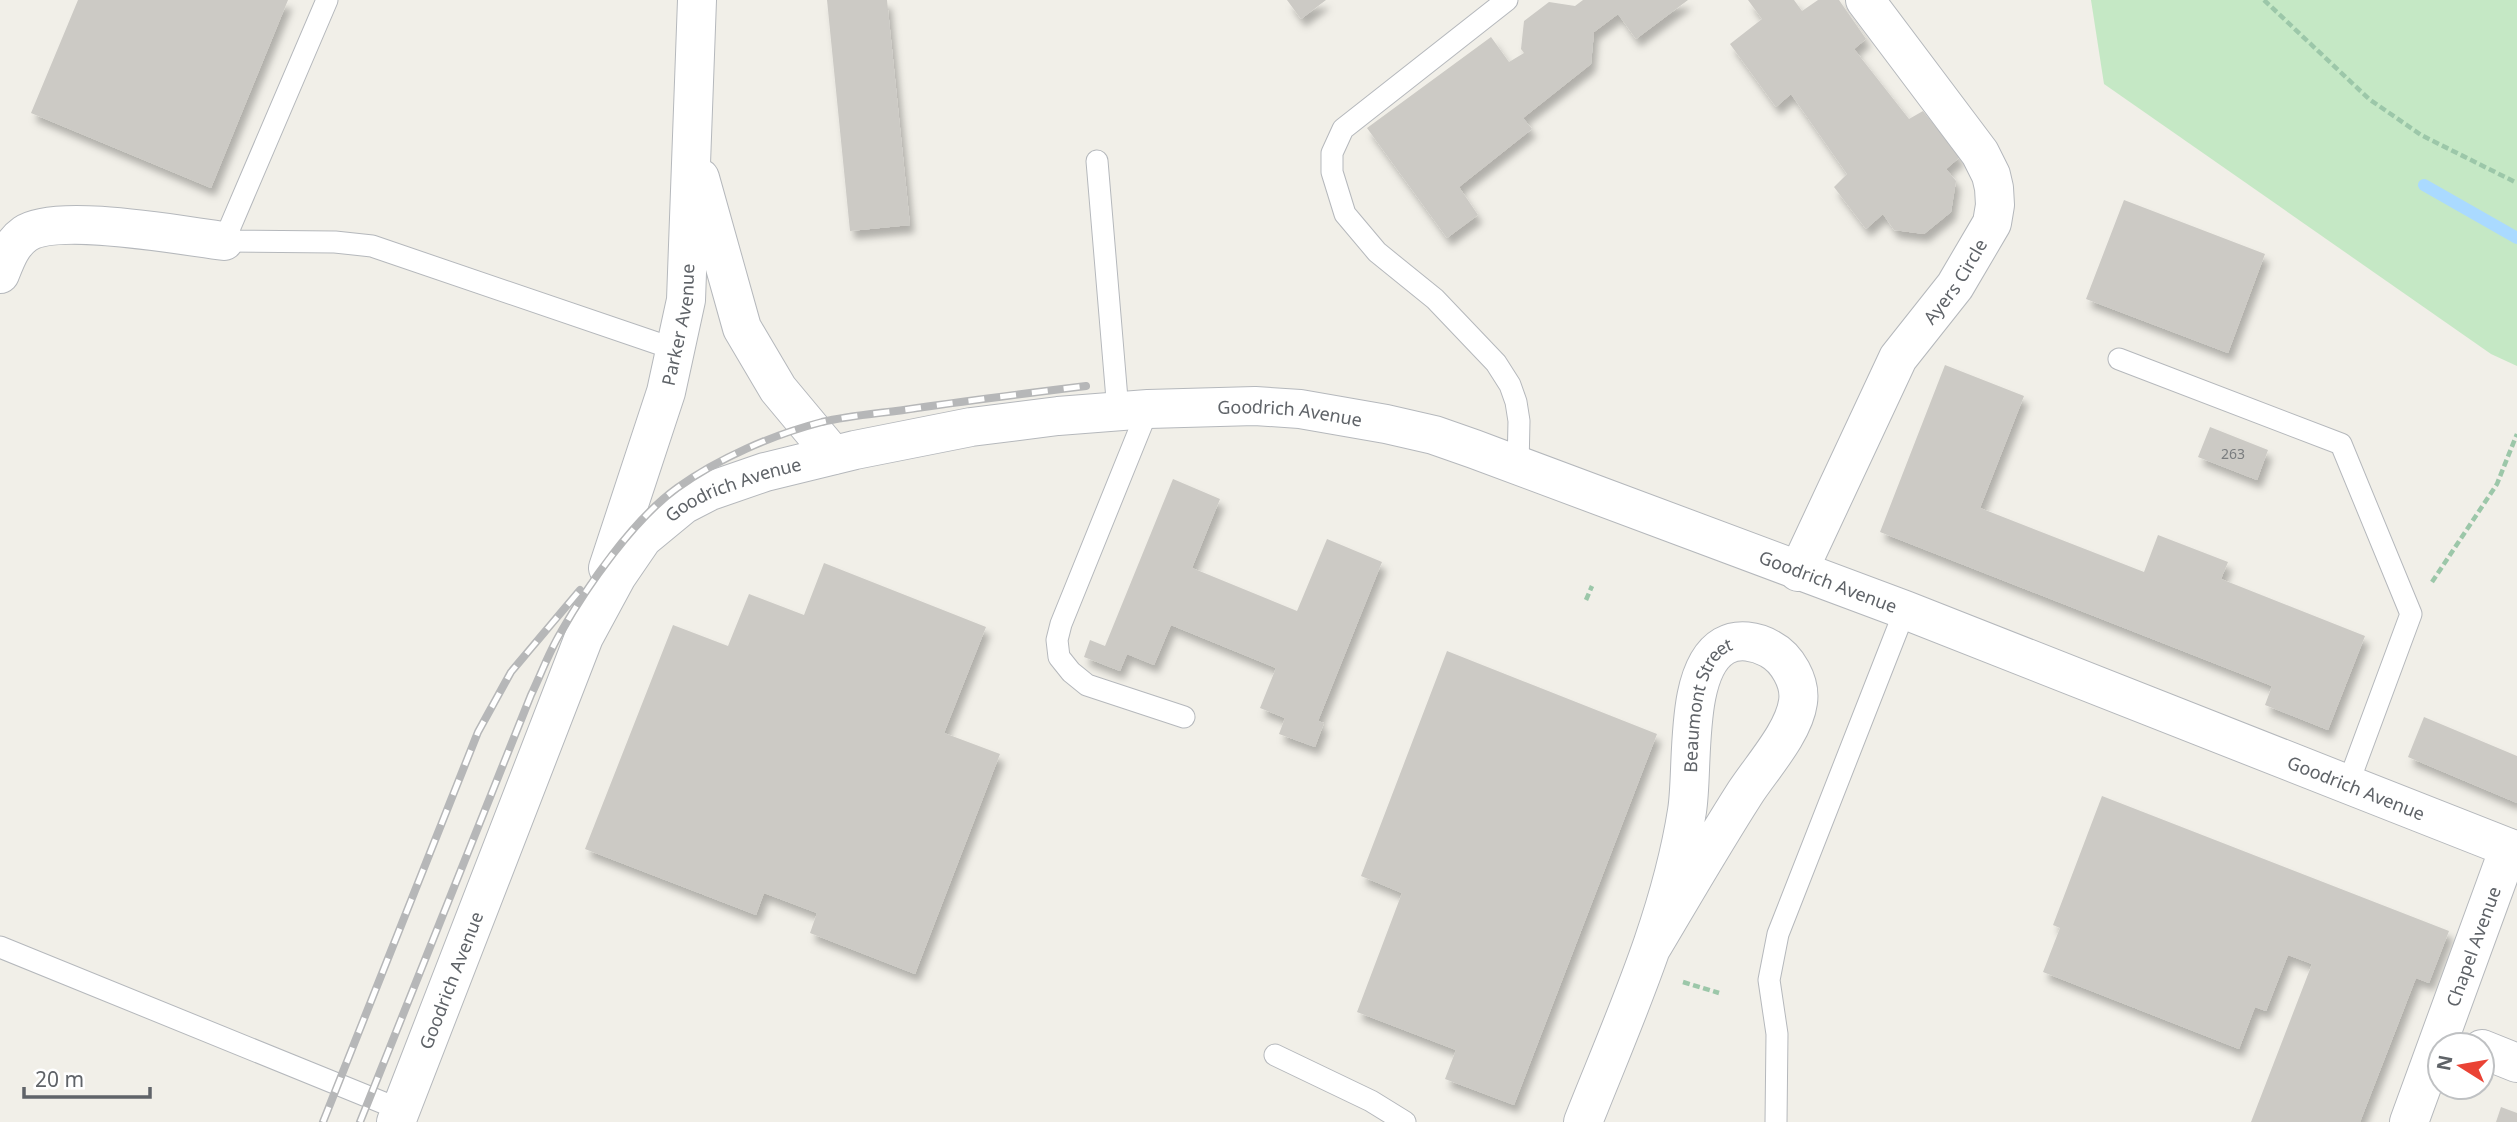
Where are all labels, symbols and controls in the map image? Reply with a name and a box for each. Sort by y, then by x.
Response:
street label: Ayers Circle [1918,234,1992,329]
street label: Parker Avenue [656,263,699,388]
street label: Goodrich Avenue [1217,394,1364,432]
house number: 263 [2221,444,2245,463]
street label: Goodrich Avenue [660,452,804,527]
street label: Goodrich Avenue [1756,545,1901,618]
street label: Beaumont Street [1678,631,1736,773]
street label: Goodrich Avenue [2284,750,2428,826]
street label: Chapel Avenue [2440,883,2506,1010]
street label: Goodrich Avenue [413,908,488,1053]
north arrow [2426,1031,2496,1101]
text: N [2430,1053,2459,1073]
scale bar [24,1056,150,1100]
text: 20 m [35,1065,84,1093]

